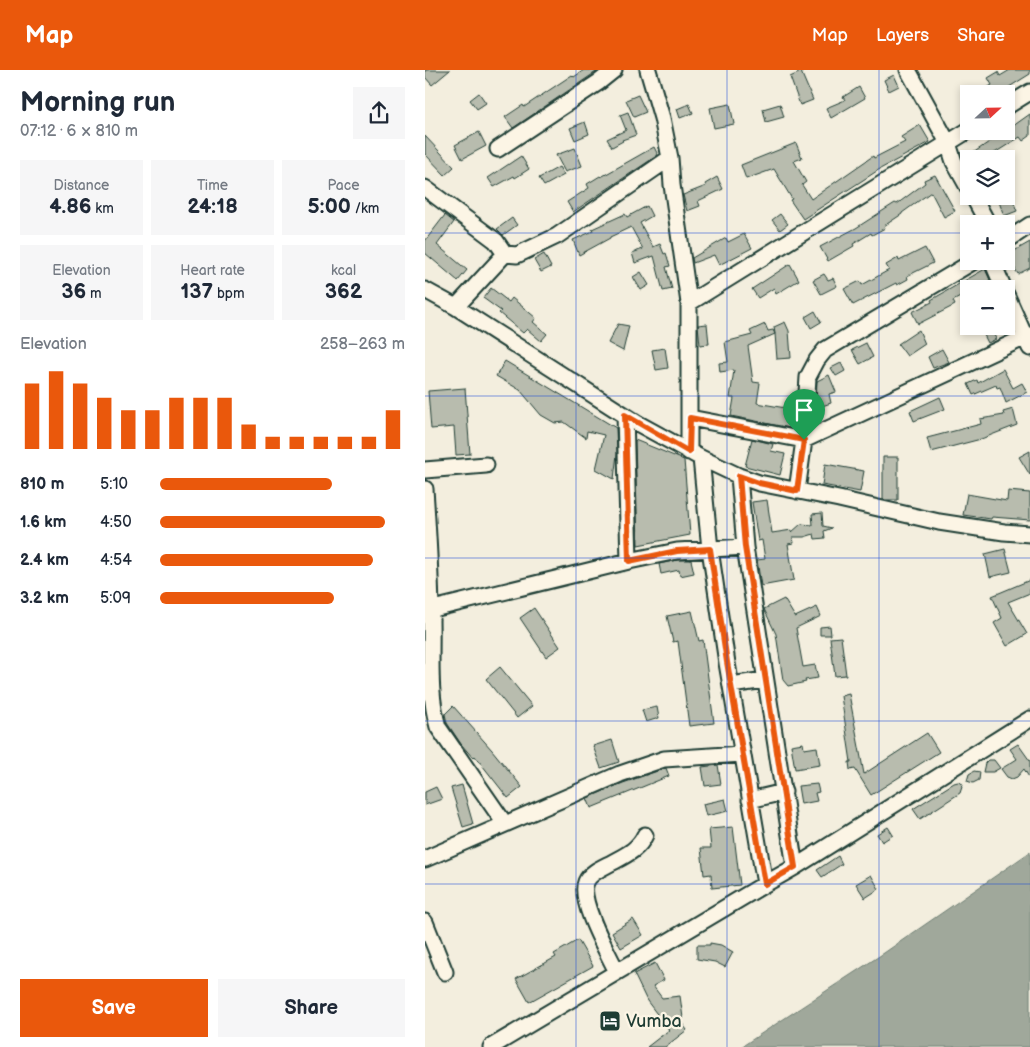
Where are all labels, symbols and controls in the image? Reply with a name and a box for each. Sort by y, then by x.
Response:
text: Map [25,21,73,50]
text: Map [812,25,848,46]
text: Layers [876,25,929,46]
text: Share [957,25,1005,46]
north arrow [960,85,1015,140]
map controls [960,85,1015,335]
text: Morning run [20,86,175,119]
button: share [353,87,405,139]
text: 07:12 · 6 × 810 m [20,122,138,141]
button: layers [960,150,1015,205]
text: Distance [54,177,109,194]
text: Time [197,177,228,194]
text: Pace [328,177,359,194]
text: 4.86 [49,194,92,219]
text: 24:18 [187,194,238,219]
text: 5:00 [308,194,351,219]
text: km [92,200,114,217]
text: /km [351,200,379,217]
button: + [960,215,1015,270]
text: Elevation [52,262,111,279]
text: Heart rate [180,262,245,279]
text: kcal [331,262,356,279]
text: 36 [61,279,86,304]
text: 137 [180,279,213,304]
text: 362 [325,279,362,304]
button: − [960,280,1015,335]
text: m [86,285,102,302]
text: bpm [213,285,245,302]
text: Elevation [20,335,87,354]
text: 258–263 m [320,335,405,354]
pin [783,389,825,440]
icon: arrive [790,396,818,424]
text: 810 m [20,475,64,494]
text: 5:10 [100,475,128,494]
text: 1.6 km [20,513,66,532]
text: 4:50 [100,513,132,532]
text: 2.4 km [20,551,69,570]
text: 4:54 [100,551,132,570]
text: 3.2 km [20,589,69,608]
text: 5:09 [100,589,131,608]
button: Save [20,979,208,1037]
button: Share [218,979,405,1037]
hotel icon: Vumba [598,1009,622,1033]
place label: Vumba [626,1011,682,1032]

